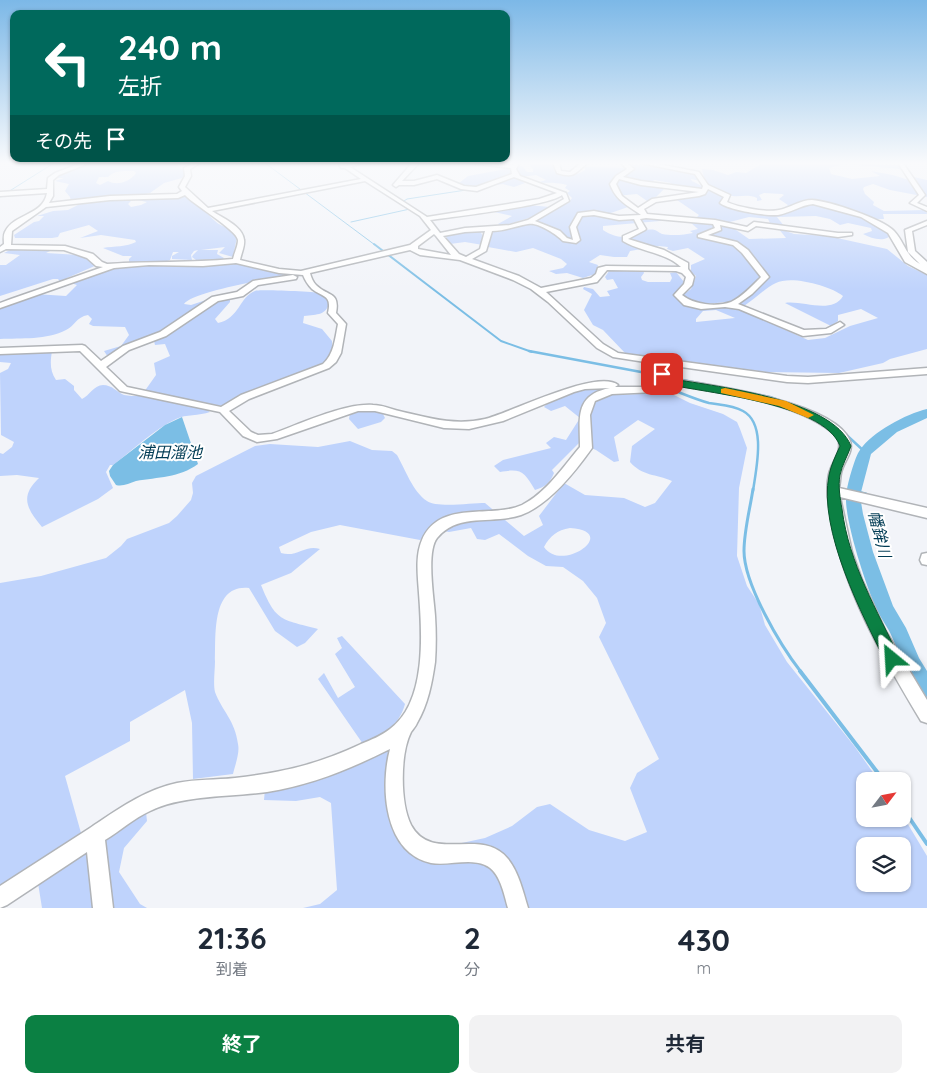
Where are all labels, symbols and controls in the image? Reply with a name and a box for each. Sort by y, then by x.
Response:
text: 240 m [118,25,222,69]
icon: left [35,30,100,95]
text: 左折 [118,72,162,100]
icon: arrive [102,125,130,153]
text: その先 [35,129,92,153]
pin [641,353,683,395]
icon: arrive [648,360,676,388]
water label: 浦田溜池 [138,442,204,462]
water label: 幡鉾川 [864,508,896,562]
position arrow [865,632,917,684]
north arrow [856,772,911,828]
map controls [856,772,911,892]
button: layers [856,837,911,892]
text: 21:36 [197,919,267,957]
text: 2 [464,919,481,957]
text: 430 [678,921,730,959]
text: m [697,958,711,978]
text: 到着 [216,959,248,979]
text: 分 [464,959,480,979]
button: 終了 [25,1015,459,1073]
button: 共有 [469,1015,902,1073]

